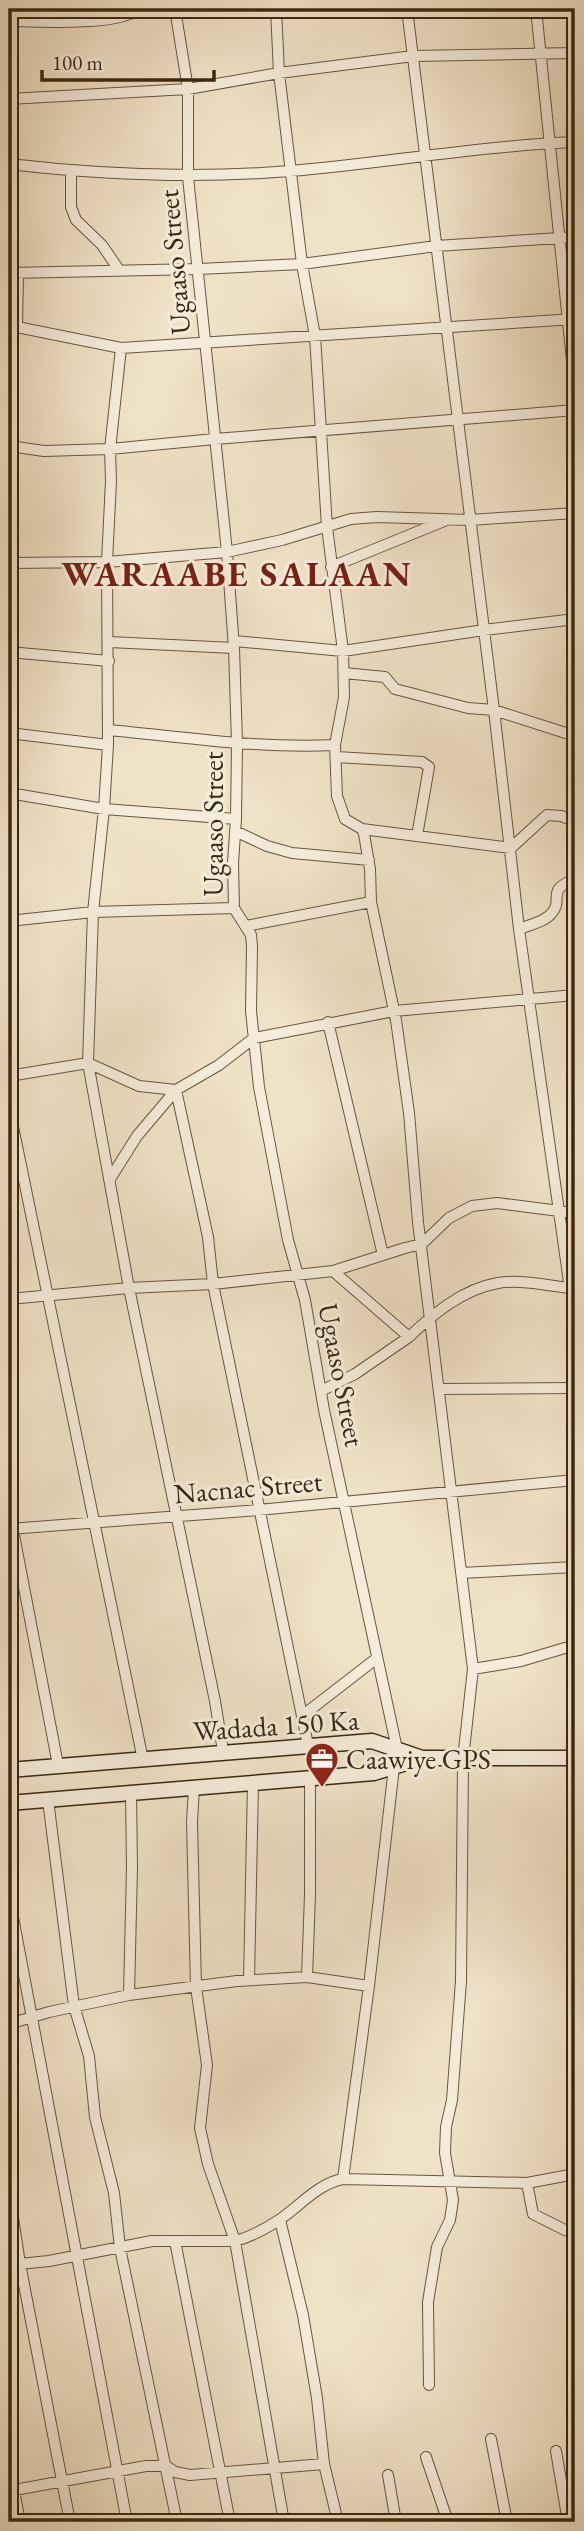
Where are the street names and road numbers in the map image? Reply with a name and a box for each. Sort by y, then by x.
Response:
street label: Ugaaso Street [150,188,198,336]
street label: Ugaaso Street [195,751,231,897]
street label: Ugaaso Street [310,1300,374,1450]
street label: Nacnac Street [172,1463,324,1511]
street label: Wadada 150 Ka [192,1701,361,1749]

